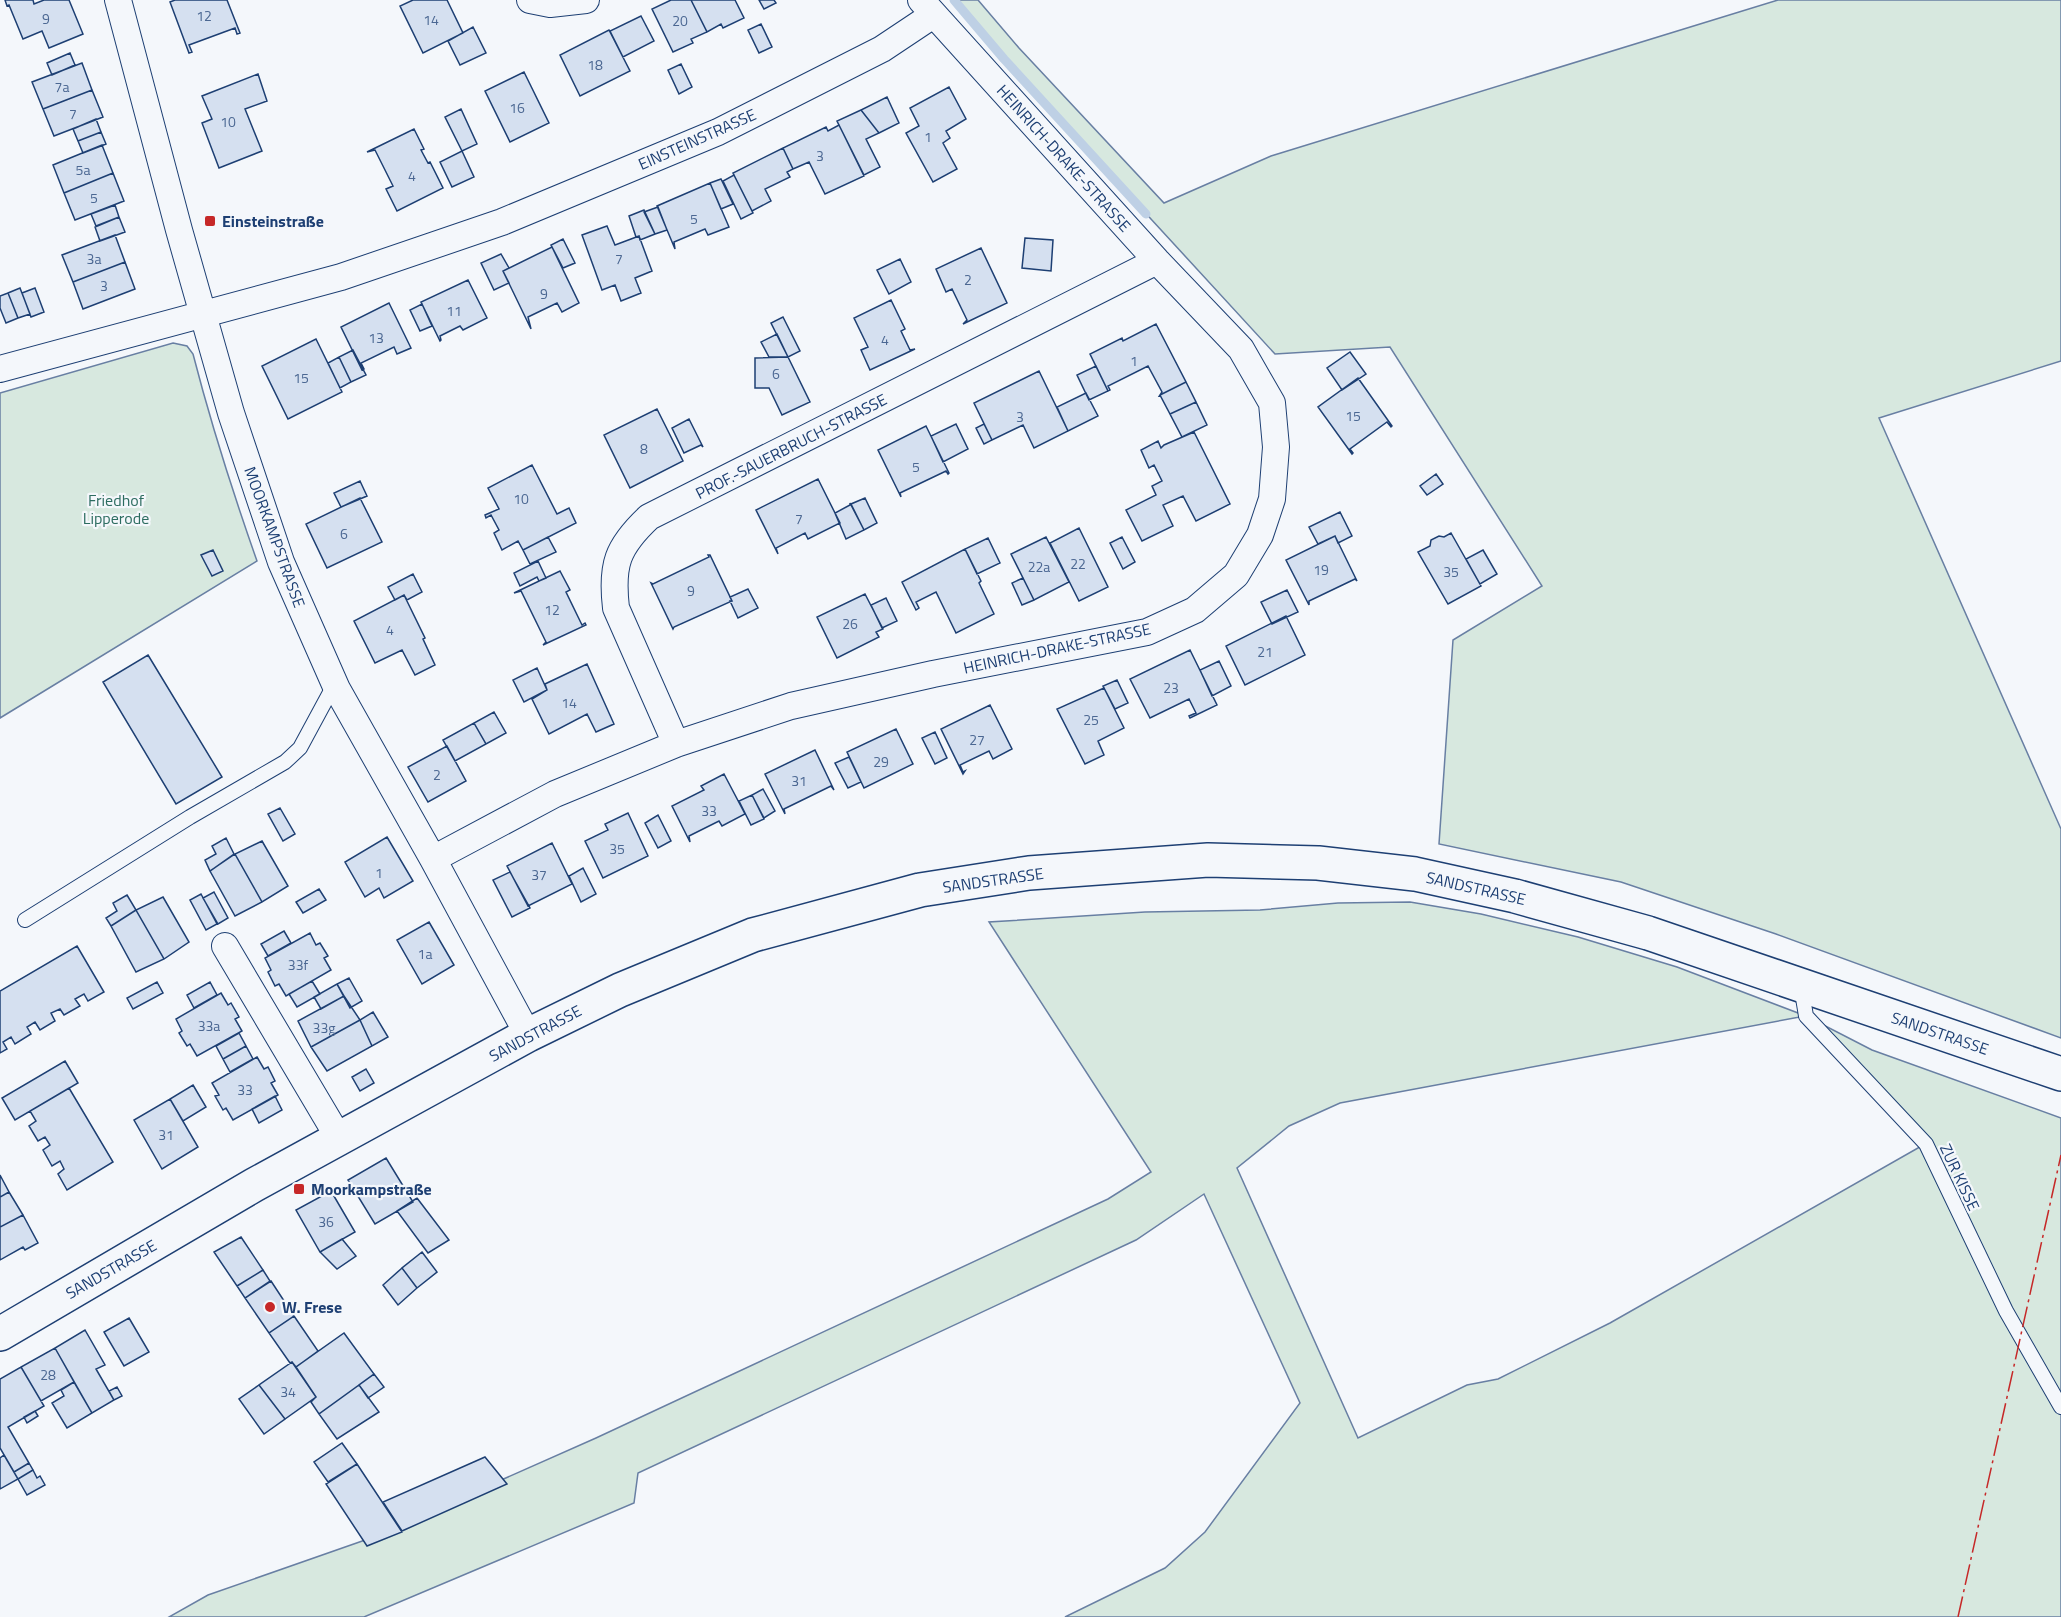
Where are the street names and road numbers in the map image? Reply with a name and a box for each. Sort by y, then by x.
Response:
street label: HEINRICH-DRAKE-STRASSE [991,79,1137,237]
street label: EINSTEINSTRASSE [634,102,760,176]
street label: PROF.-SAUERBRUCH-STRASSE [691,387,891,505]
street label: MOORKAMPSTRASSE [238,463,312,611]
street label: HEINRICH-DRAKE-STRASSE [961,616,1153,680]
street label: SANDSTRASSE [941,861,1045,899]
street label: SANDSTRASSE [1424,865,1528,911]
street label: SANDSTRASSE [484,998,586,1067]
street label: SANDSTRASSE [1888,1005,1992,1061]
street label: ZUR KISSE [1934,1140,1986,1215]
street label: SANDSTRASSE [61,1233,161,1305]

